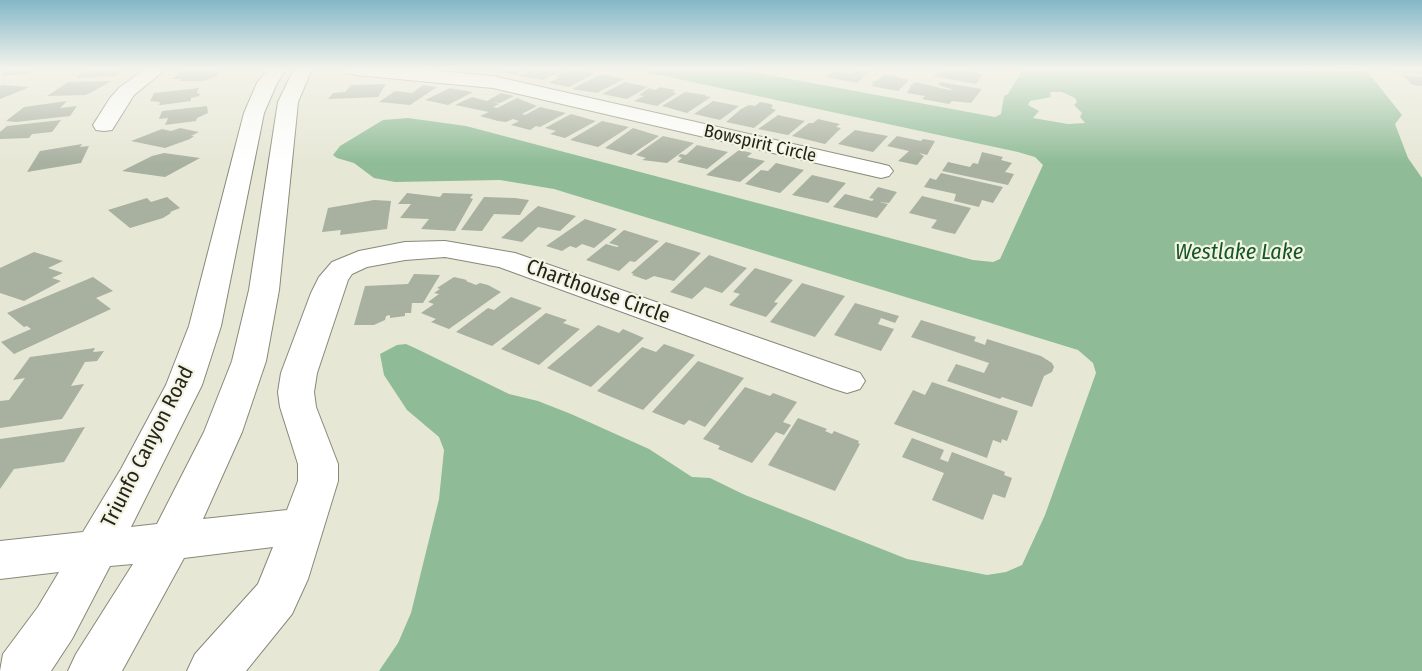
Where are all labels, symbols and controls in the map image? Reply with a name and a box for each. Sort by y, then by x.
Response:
street label: Bowspirit Circle [702,121,818,167]
water label: Westlake Lake [1175,240,1303,266]
street label: Charthouse Circle [523,254,673,330]
street label: Triunfo Canyon Road [96,362,200,532]

